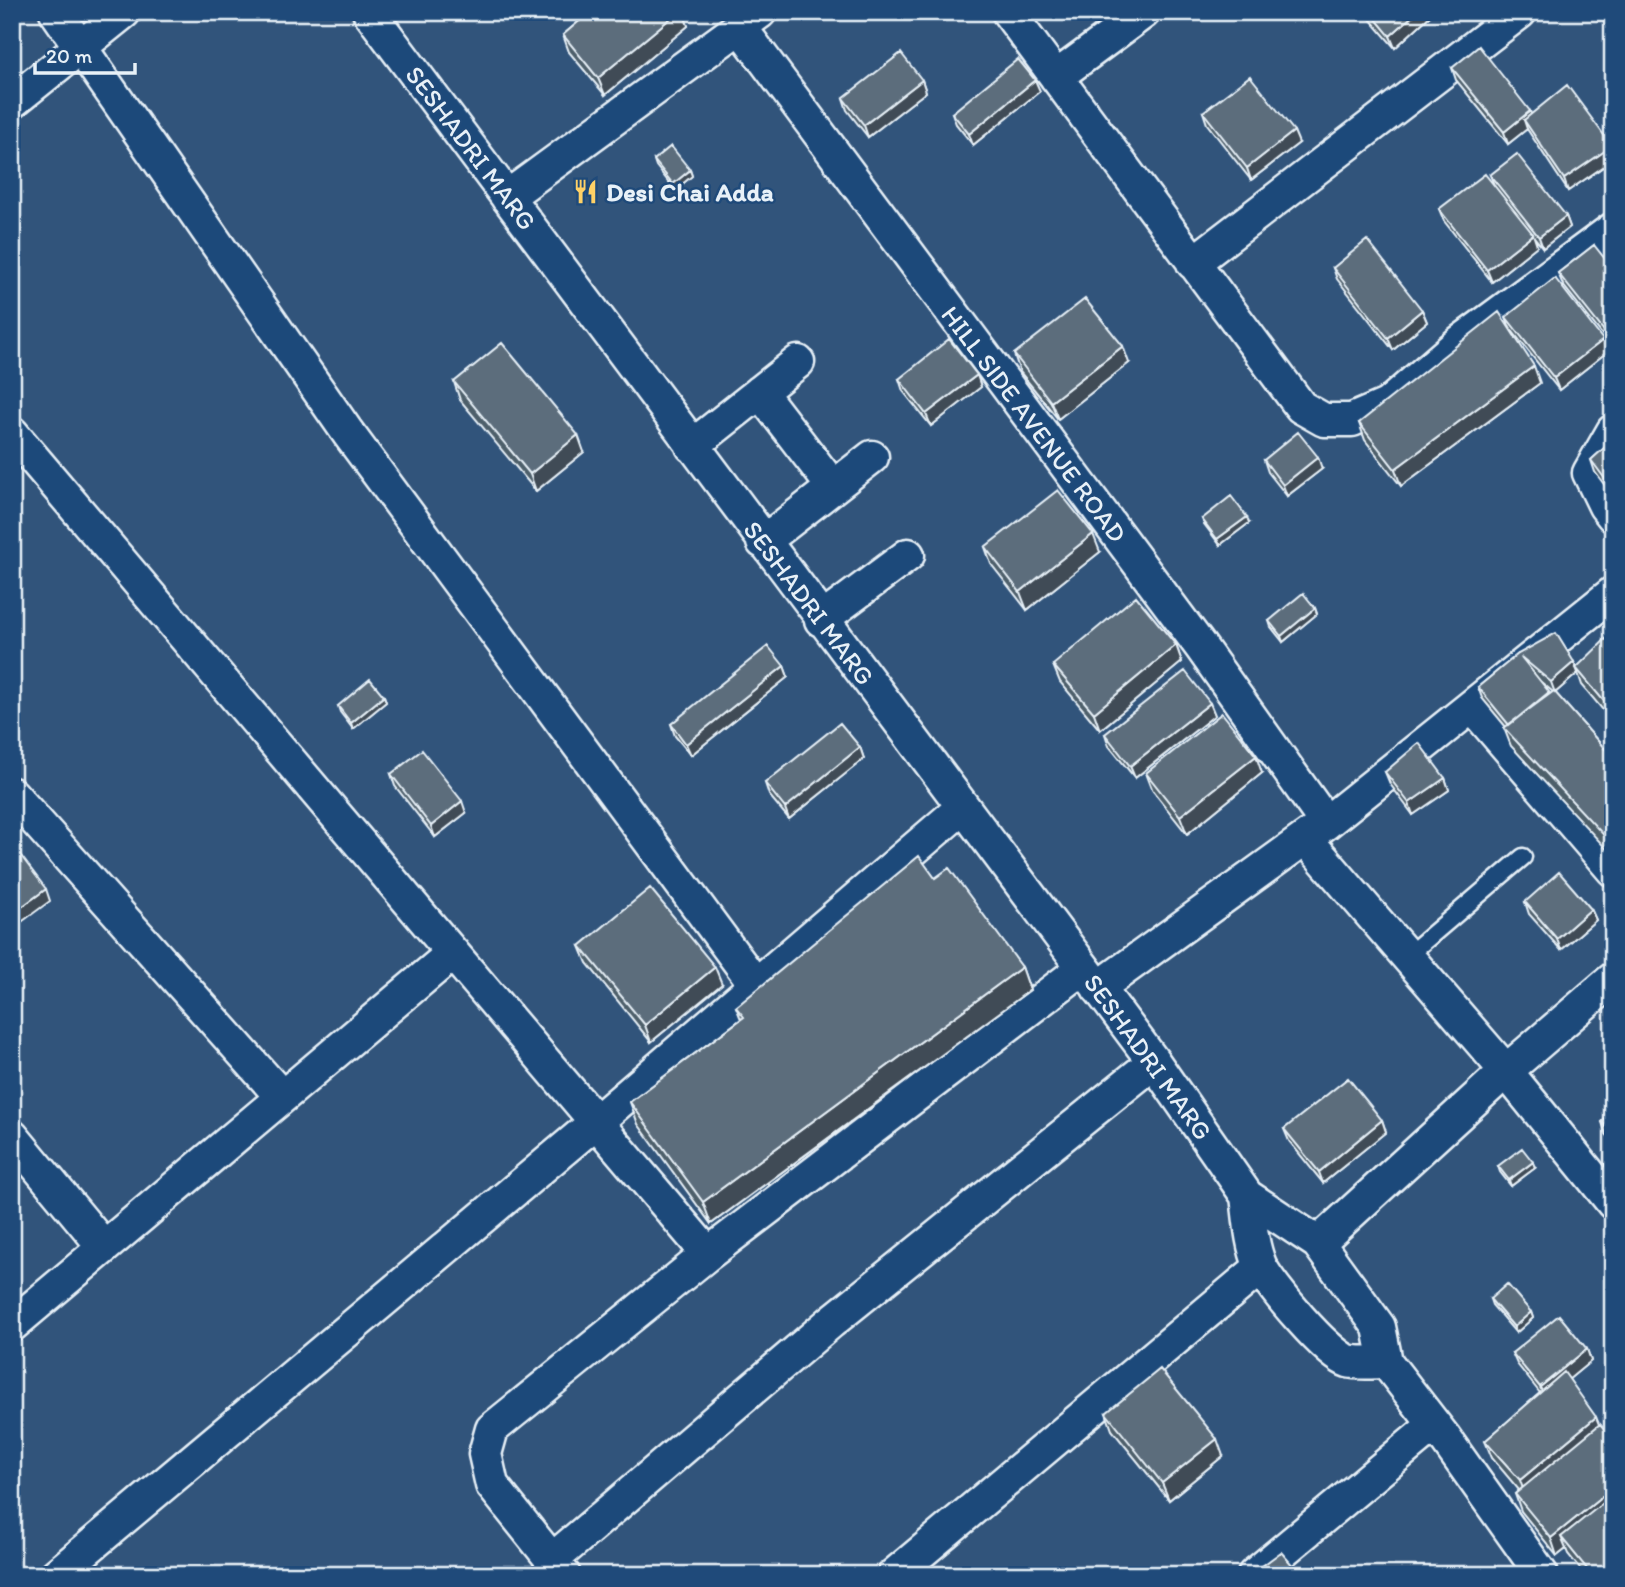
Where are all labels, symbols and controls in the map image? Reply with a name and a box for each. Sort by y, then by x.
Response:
scale bar [35,32,135,76]
text: 20 m [46,43,93,68]
street label: SESHADRI MARG [399,59,543,237]
place label: Desi Chai Adda [606,176,774,208]
restaurant icon: Desi Chai Adda [572,178,600,206]
street label: HILL SIDE AVENUE ROAD [935,299,1133,549]
street label: SESHADRI MARG [737,514,881,692]
street label: SESHADRI MARG [1077,968,1219,1146]

